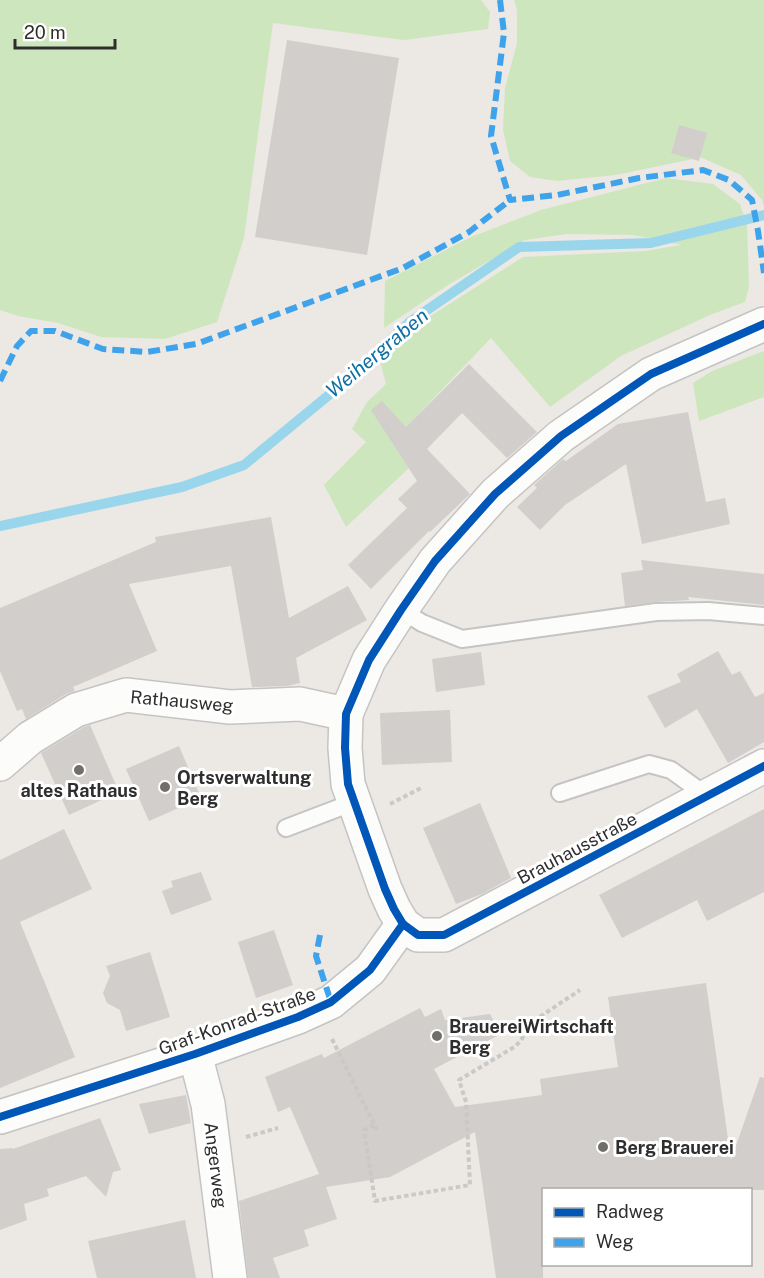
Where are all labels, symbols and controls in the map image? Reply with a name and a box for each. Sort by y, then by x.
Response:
scale bar [15,12,116,50]
text: 20 m [24,22,66,43]
water label: Weihergraben [321,303,433,403]
street label: Rathausweg [129,686,235,716]
marker: altes Rathaus [72,763,86,777]
place label: Ortsverwaltung Berg [177,767,311,809]
place label: altes Rathaus [20,780,138,801]
marker: Ortsverwaltung Berg [158,780,172,794]
street label: Brauhausstraße [514,808,640,888]
street label: Graf-Konrad-Straße [156,983,318,1059]
place label: BrauereiWirtschaft Berg [449,1016,614,1058]
marker: BrauereiWirtschaft Berg [430,1029,444,1043]
street label: Angerweg [200,1121,232,1209]
place label: Berg Brauerei [615,1137,734,1158]
marker: Berg Brauerei [596,1140,610,1154]
legend [542,1188,752,1266]
text: Radweg [596,1201,664,1222]
text: Weg [596,1231,634,1252]

